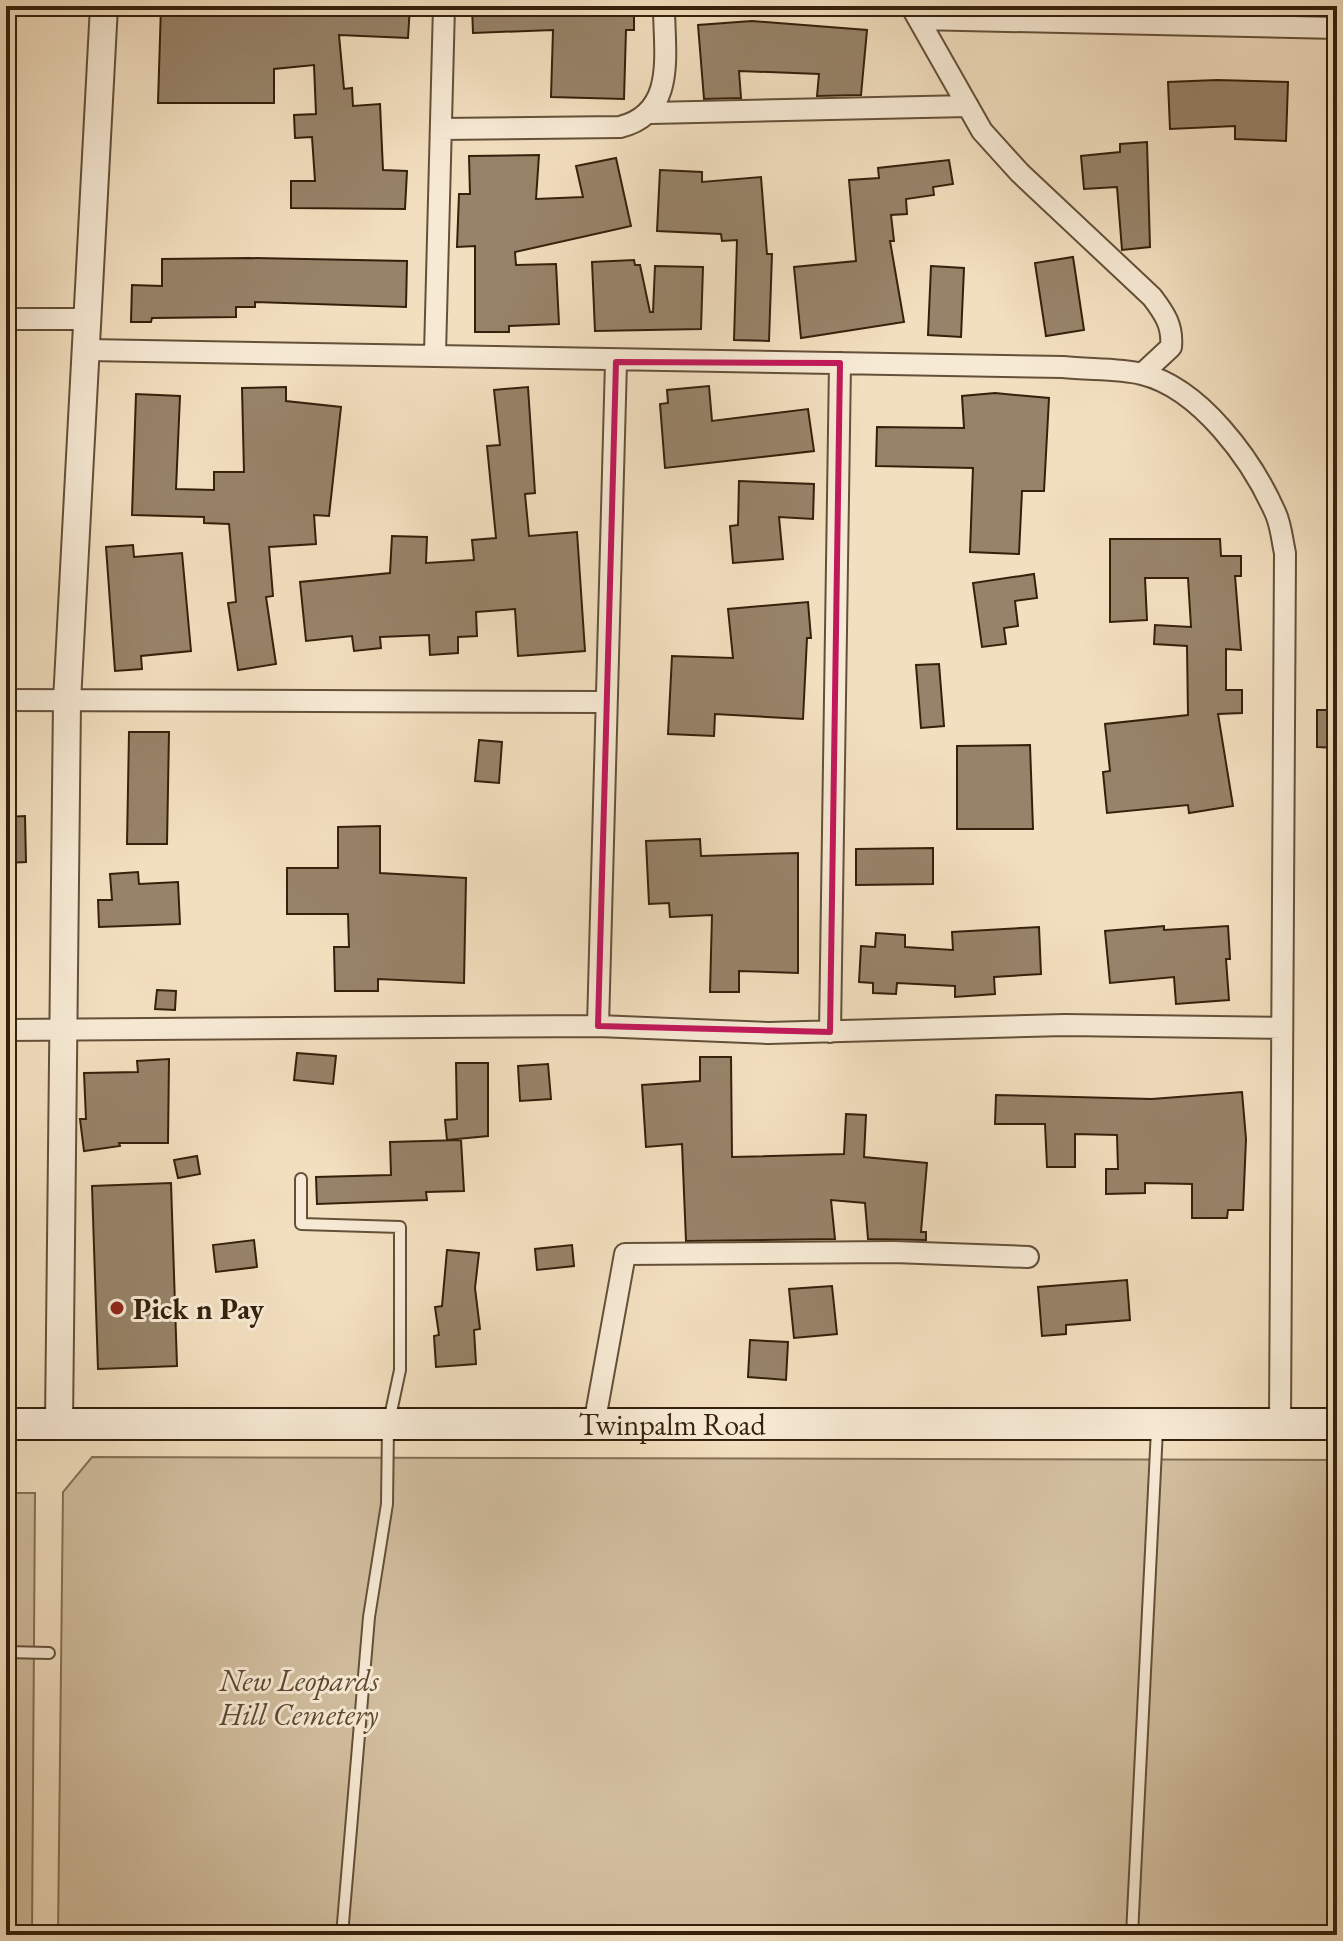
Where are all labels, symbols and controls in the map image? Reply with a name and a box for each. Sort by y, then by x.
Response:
place label: Pick n Pay [133,1289,265,1328]
marker: Pick n Pay [108,1299,126,1317]
street label: Twinpalm Road [578,1405,766,1444]
park label: New Leopards Hill Cemetery [218,1661,380,1734]

